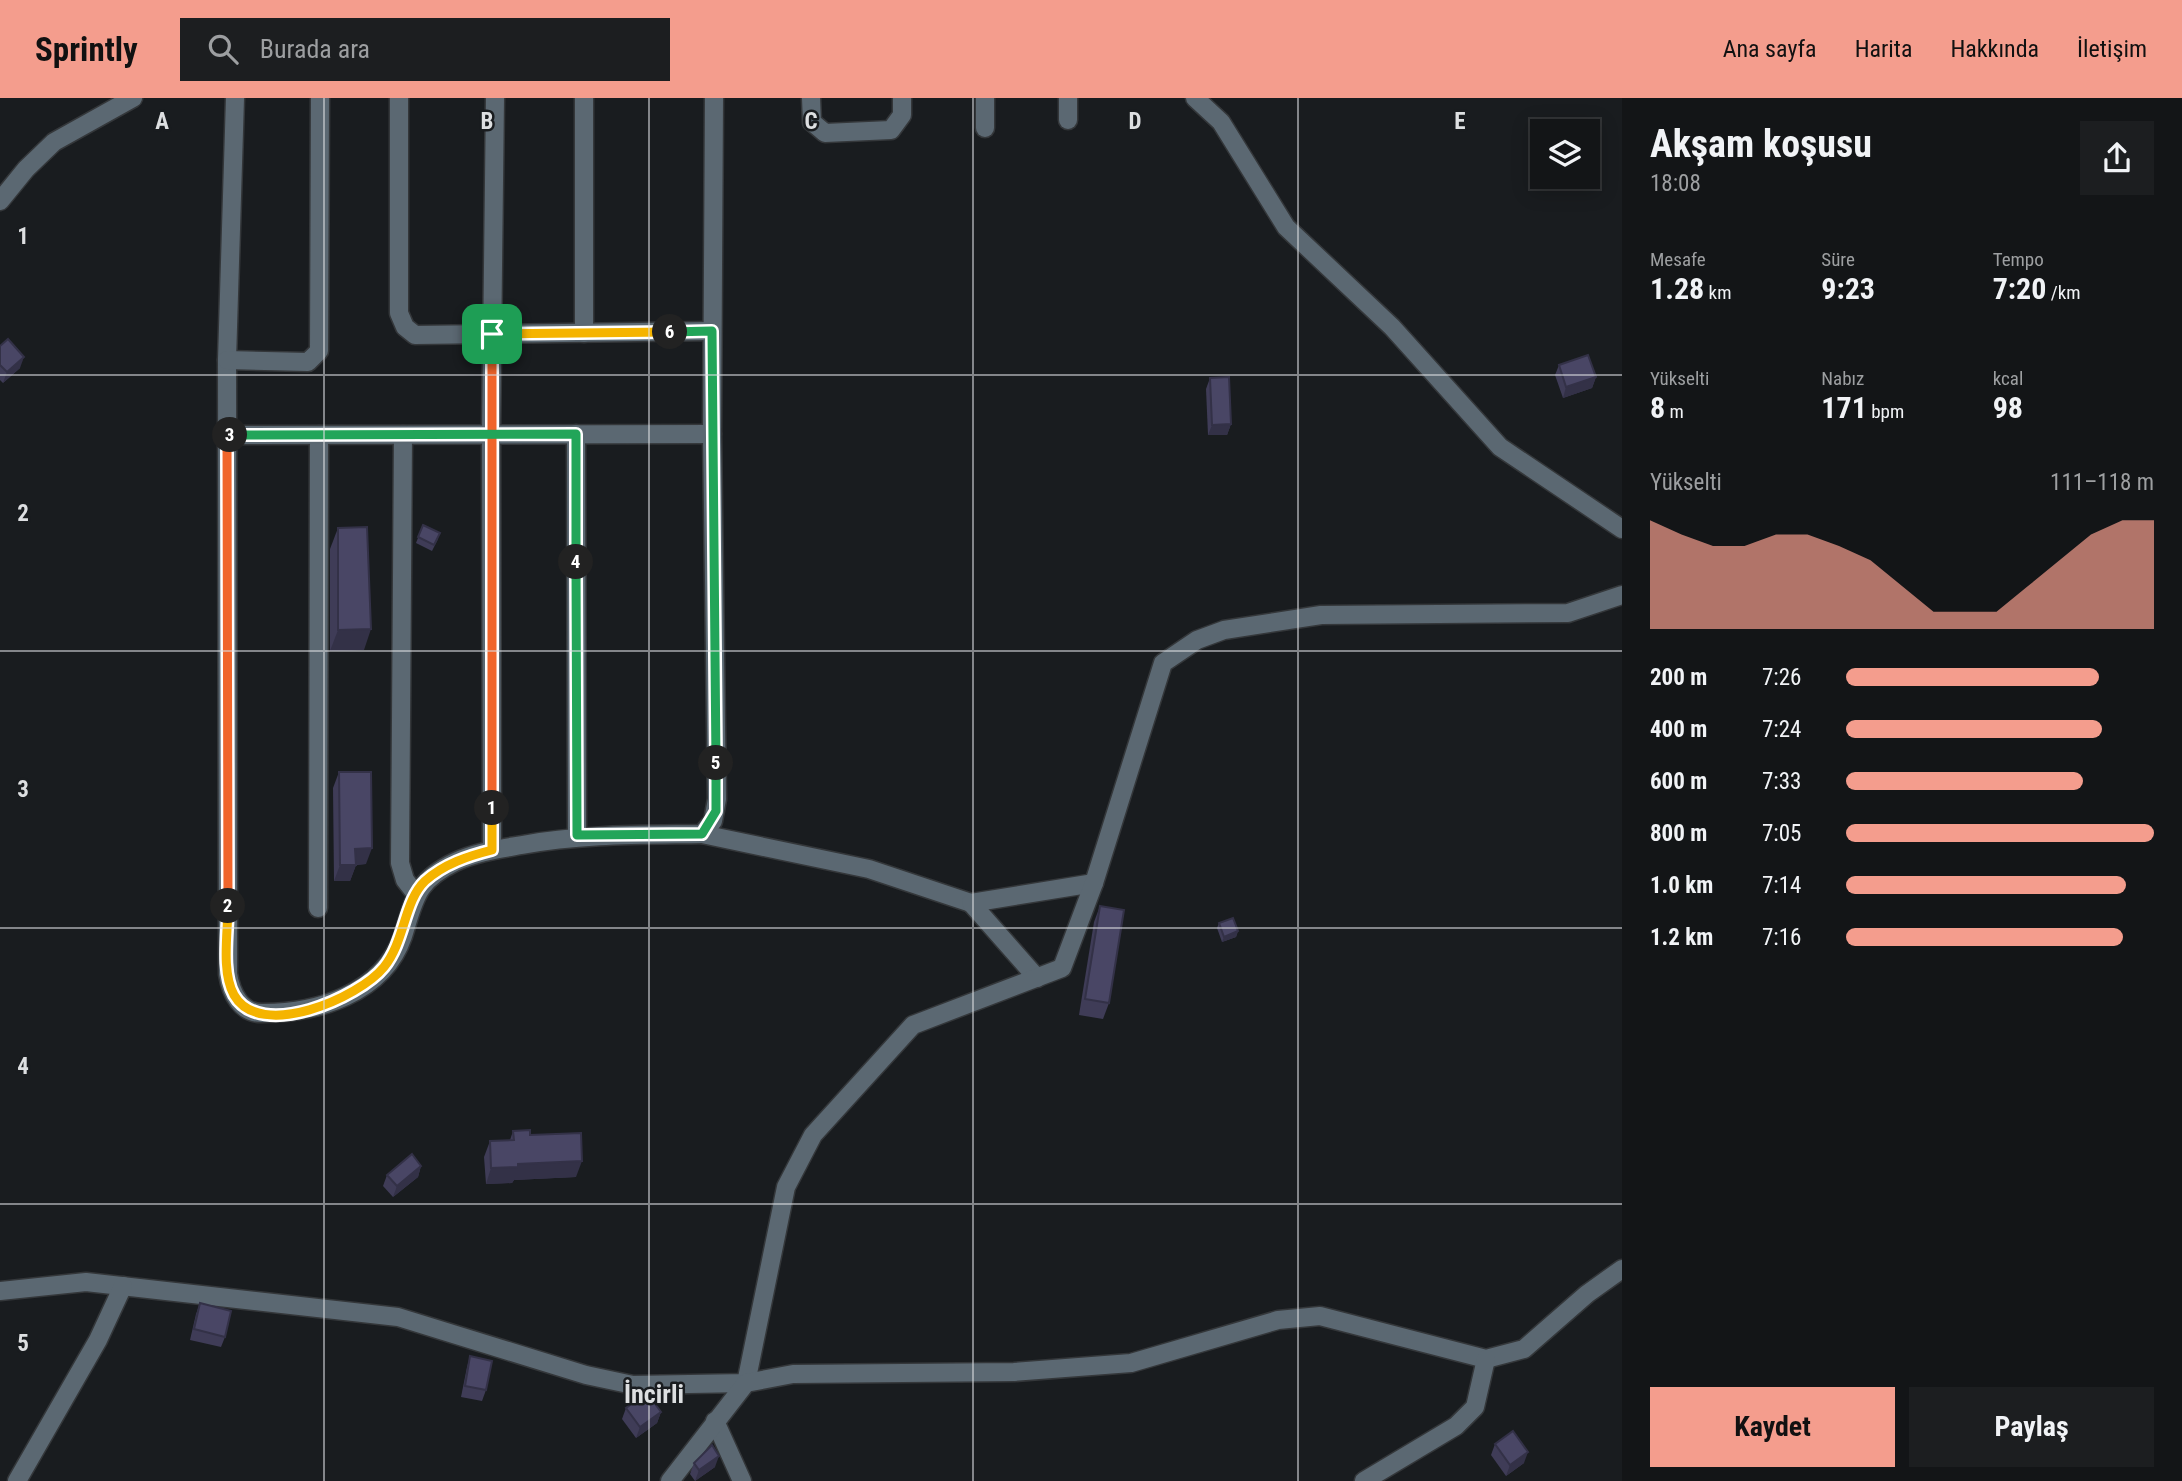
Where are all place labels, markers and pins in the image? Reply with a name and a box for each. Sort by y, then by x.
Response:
pin [462,304,522,364]
pin: 6 [652,314,688,350]
pin: 3 [212,418,247,452]
pin: 4 [558,545,594,580]
pin: 5 [698,746,734,780]
pin: 1 [475,790,510,826]
pin: 2 [210,888,246,924]

